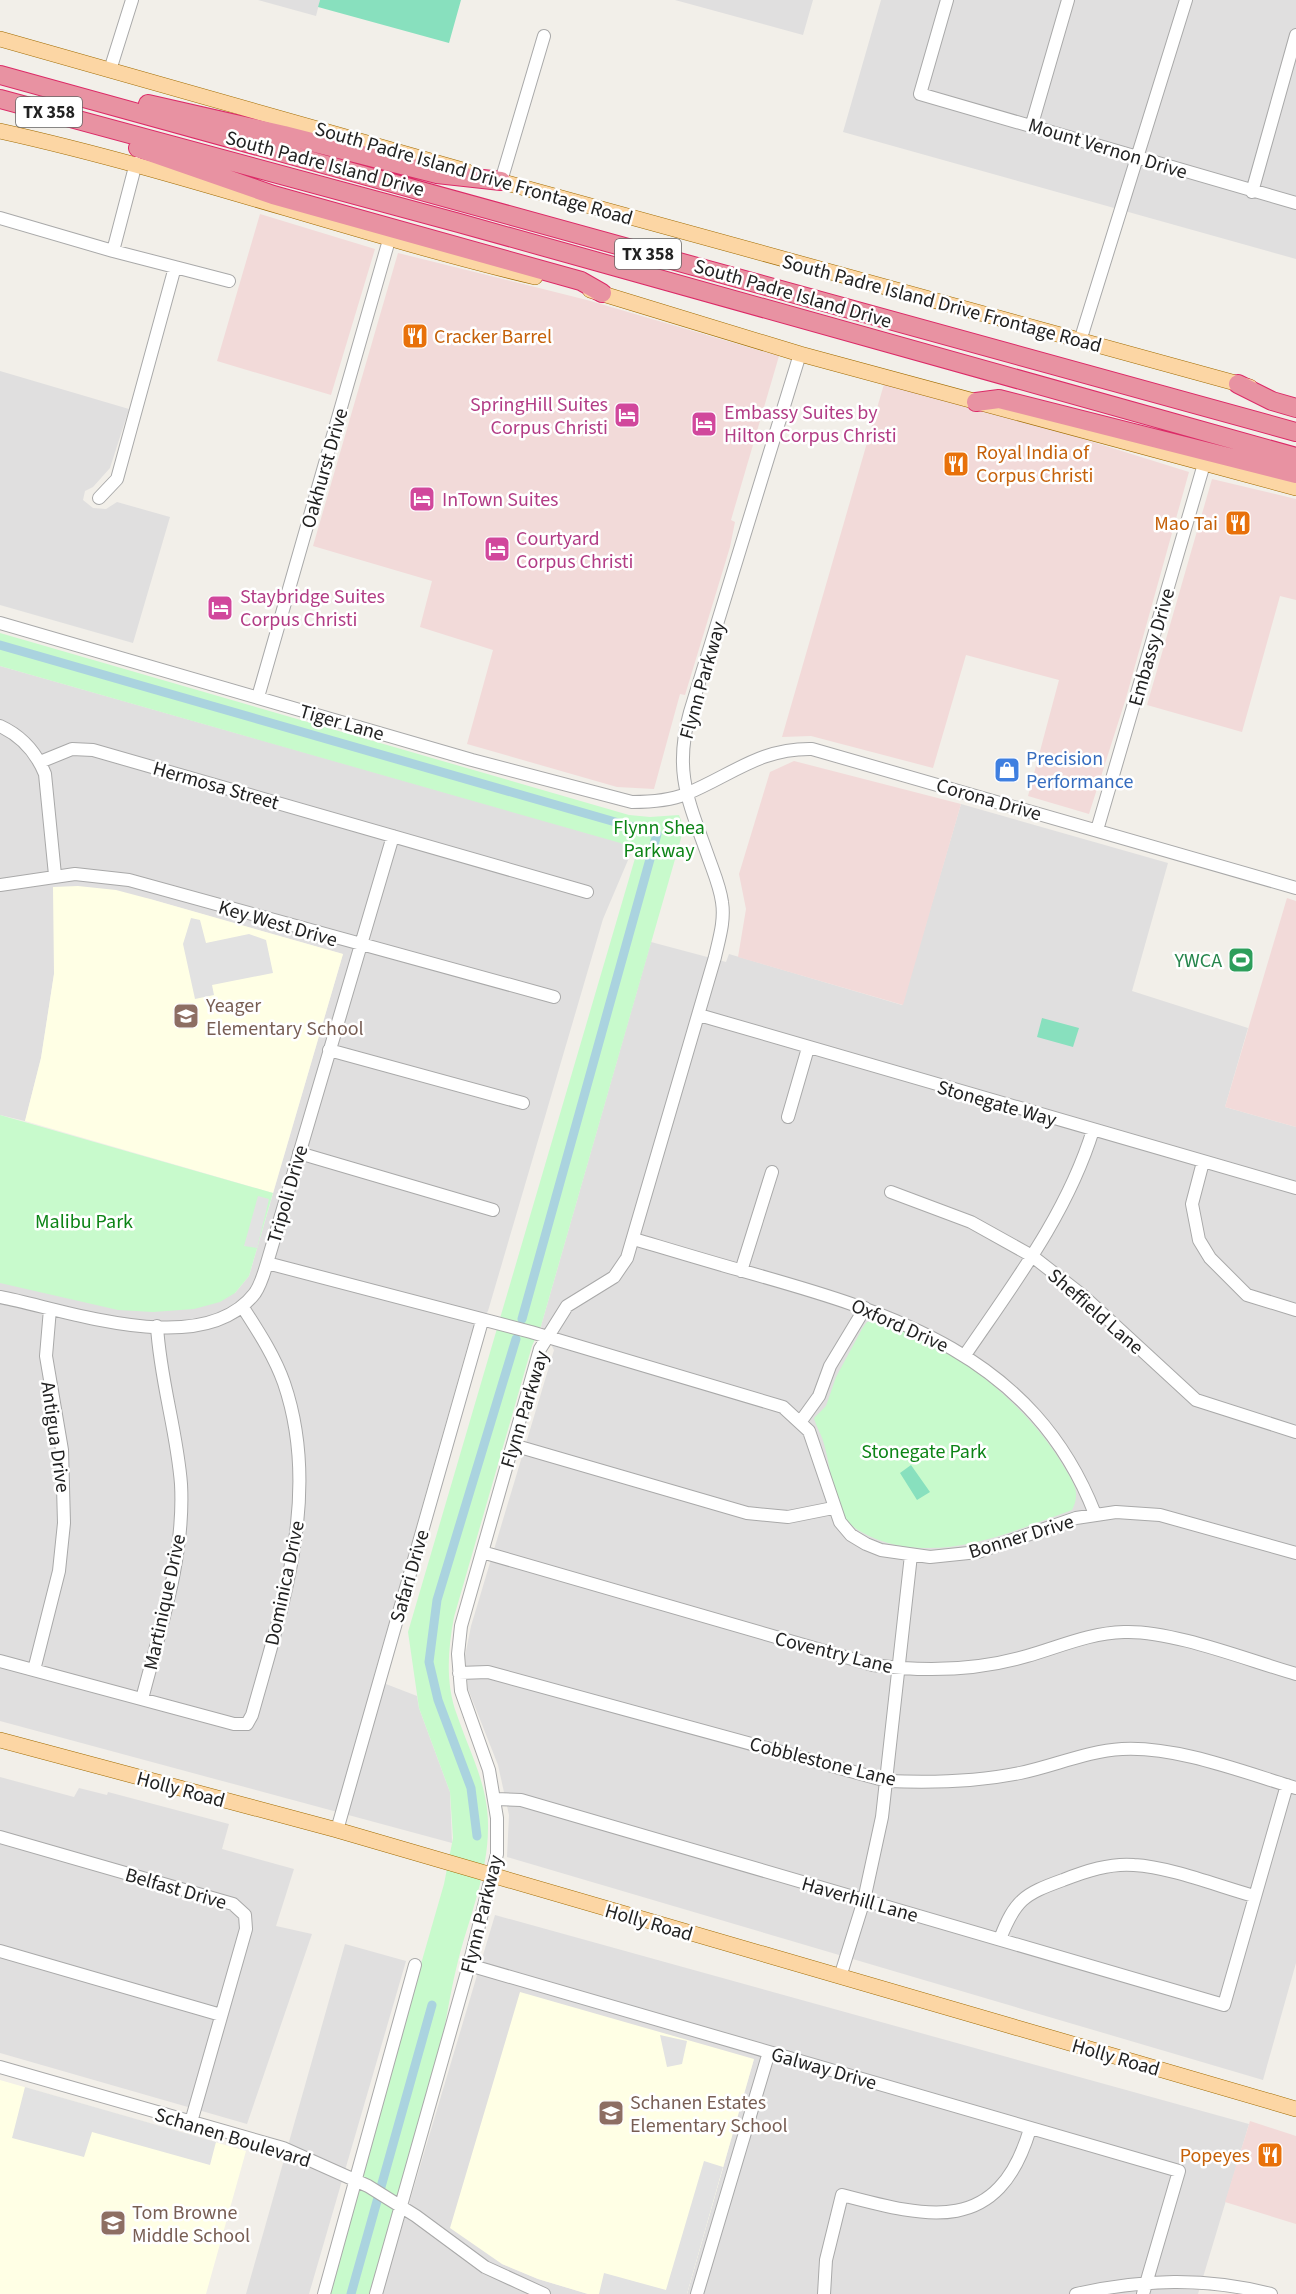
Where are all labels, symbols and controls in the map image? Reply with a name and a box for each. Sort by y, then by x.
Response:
road number: TX 358 [16,97,82,127]
street label: Mount Vernon Drive [1025,111,1191,186]
street label: South Padre Island Drive Frontage Road [311,115,636,233]
street label: South Padre Island Drive [222,124,427,204]
road number: TX 358 [615,239,681,269]
street label: South Padre Island Drive Frontage Road [779,248,1105,360]
street label: South Padre Island Drive [691,252,895,336]
restaurant icon: Cracker Barrel [400,321,430,351]
place label: Cracker Barrel [434,323,552,351]
place label: SpringHill Suites Corpus Christi [470,391,608,442]
place label: Embassy Suites by Hilton Corpus Christi [724,399,897,450]
hotel icon: SpringHill Suites Corpus Christi [612,400,642,430]
street label: Oakhurst Drive [294,405,356,532]
hotel icon: Embassy Suites by Hilton Corpus Christi [689,409,719,439]
place label: Royal India of Corpus Christi [976,439,1093,490]
restaurant icon: Royal India of Corpus Christi [941,449,971,479]
hotel icon: InTown Suites [407,484,437,514]
place label: InTown Suites [442,486,558,514]
restaurant icon: Mao Tai [1223,508,1253,538]
place label: Mao Tai [1154,510,1218,538]
place label: Courtyard Corpus Christi [516,525,633,576]
hotel icon: Courtyard Corpus Christi [482,534,512,564]
place label: Staybridge Suites Corpus Christi [240,583,385,634]
street label: Embassy Drive [1122,585,1182,710]
hotel icon: Staybridge Suites Corpus Christi [205,593,235,623]
street label: Flynn Parkway [673,618,733,742]
street label: Tiger Lane [296,698,387,748]
place label: Precision Performance [1026,745,1133,796]
street label: Hermosa Street [149,755,282,817]
shop icon: Precision Performance [992,755,1022,785]
street label: Corona Drive [933,772,1045,828]
park label: Flynn Shea Parkway [613,814,705,865]
street label: Key West Drive [215,894,341,954]
sports icon: YWCA [1226,945,1256,975]
place label: YWCA [1174,947,1222,975]
place label: Yeager Elementary School [205,992,364,1043]
school or university icon: Yeager Elementary School [171,1001,201,1031]
street label: Stonegate Way [934,1074,1060,1135]
street label: Tripoli Drive [261,1142,315,1247]
park label: Malibu Park [35,1208,133,1236]
street label: Sheffield Lane [1041,1262,1149,1361]
street label: Oxford Drive [847,1292,953,1360]
street label: Flynn Parkway [494,1347,556,1471]
street label: Antigua Drive [33,1380,77,1495]
park label: Stonegate Park [861,1438,987,1466]
street label: Bonner Drive [965,1508,1077,1566]
street label: Dominica Drive [258,1518,312,1648]
street label: Safari Drive [383,1526,437,1626]
street label: Martinique Drive [137,1532,193,1673]
street label: Coventry Lane [772,1625,896,1681]
street label: Cobblestone Lane [746,1730,899,1794]
street label: Holly Road [133,1765,228,1815]
street label: Flynn Parkway [454,1851,510,1976]
street label: Belfast Drive [122,1861,230,1917]
street label: Haverhill Lane [798,1870,921,1930]
street label: Holly Road [601,1897,696,1949]
street label: Holly Road [1068,2032,1163,2084]
street label: Galway Drive [768,2041,880,2097]
place label: Schanen Estates Elementary School [630,2089,788,2140]
school or university icon: Schanen Estates Elementary School [596,2098,626,2128]
street label: Schanen Boulevard [151,2101,314,2175]
restaurant icon: Popeyes [1255,2140,1285,2170]
place label: Popeyes [1180,2142,1250,2170]
place label: Tom Browne Middle School [132,2199,250,2250]
school or university icon: Tom Browne Middle School [98,2208,128,2238]

